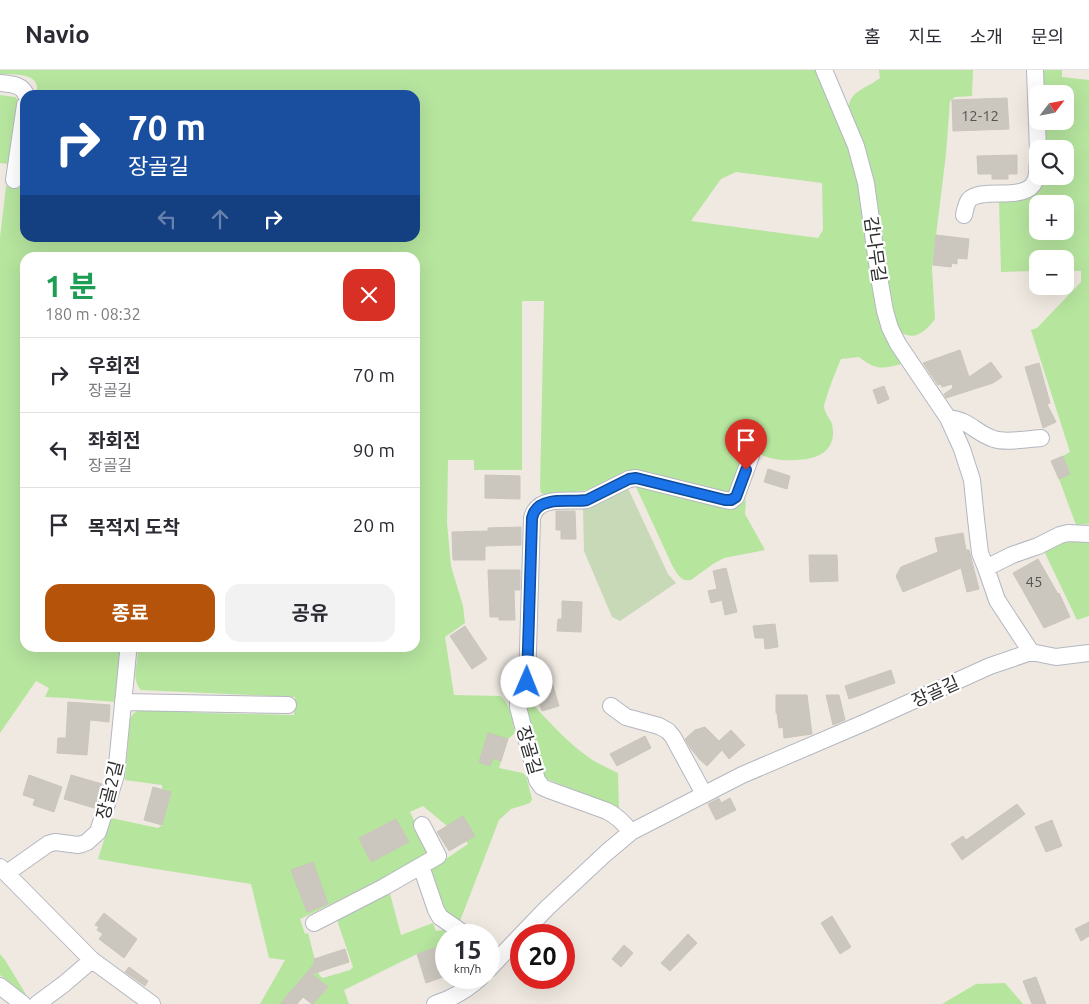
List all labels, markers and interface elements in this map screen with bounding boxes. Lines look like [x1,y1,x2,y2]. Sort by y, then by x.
text: Navio [25,21,90,48]
text: 홈 [864,26,881,46]
text: 지도 [909,26,942,46]
text: 소개 [970,26,1003,46]
text: 문의 [1031,26,1064,46]
north arrow [1029,85,1074,130]
map controls [1029,85,1074,295]
text: 70 m [128,107,206,147]
house number: 12-12 [961,107,999,124]
icon: right [45,110,110,175]
button: search [1029,140,1074,185]
text: 장골길 [128,153,189,178]
button: + [1029,195,1074,240]
icon: left [153,205,181,233]
icon: ahead [206,205,234,233]
icon: right [259,205,287,233]
street label: 감나무길 [861,215,891,283]
button: − [1029,250,1074,295]
text: 1 분 [45,269,97,303]
button: close [343,269,395,321]
text: 180 m · 08:32 [45,305,141,323]
text: 우회전 [88,354,140,376]
icon: right [45,361,73,389]
text: 70 m [353,364,395,386]
text: 장골길 [88,381,132,399]
pin [725,419,767,470]
icon: arrive [732,426,760,454]
text: 좌회전 [88,429,140,451]
icon: left [45,436,73,464]
text: 90 m [353,439,395,461]
text: 장골길 [88,456,132,474]
icon: arrive [45,511,73,539]
text: 20 m [353,514,395,536]
text: 목적지 도착 [88,516,180,538]
house number: 45 [1026,573,1042,590]
button: 종료 [45,584,215,642]
button: 공유 [225,584,395,642]
position arrow [500,655,552,707]
street label: 장골길 [908,672,962,710]
street label: 장골길 [514,723,546,777]
street label: 장골2길 [92,759,126,821]
speed limit sign: 20 [510,924,575,989]
text: 15 [453,936,482,964]
text: km/h [454,962,481,975]

